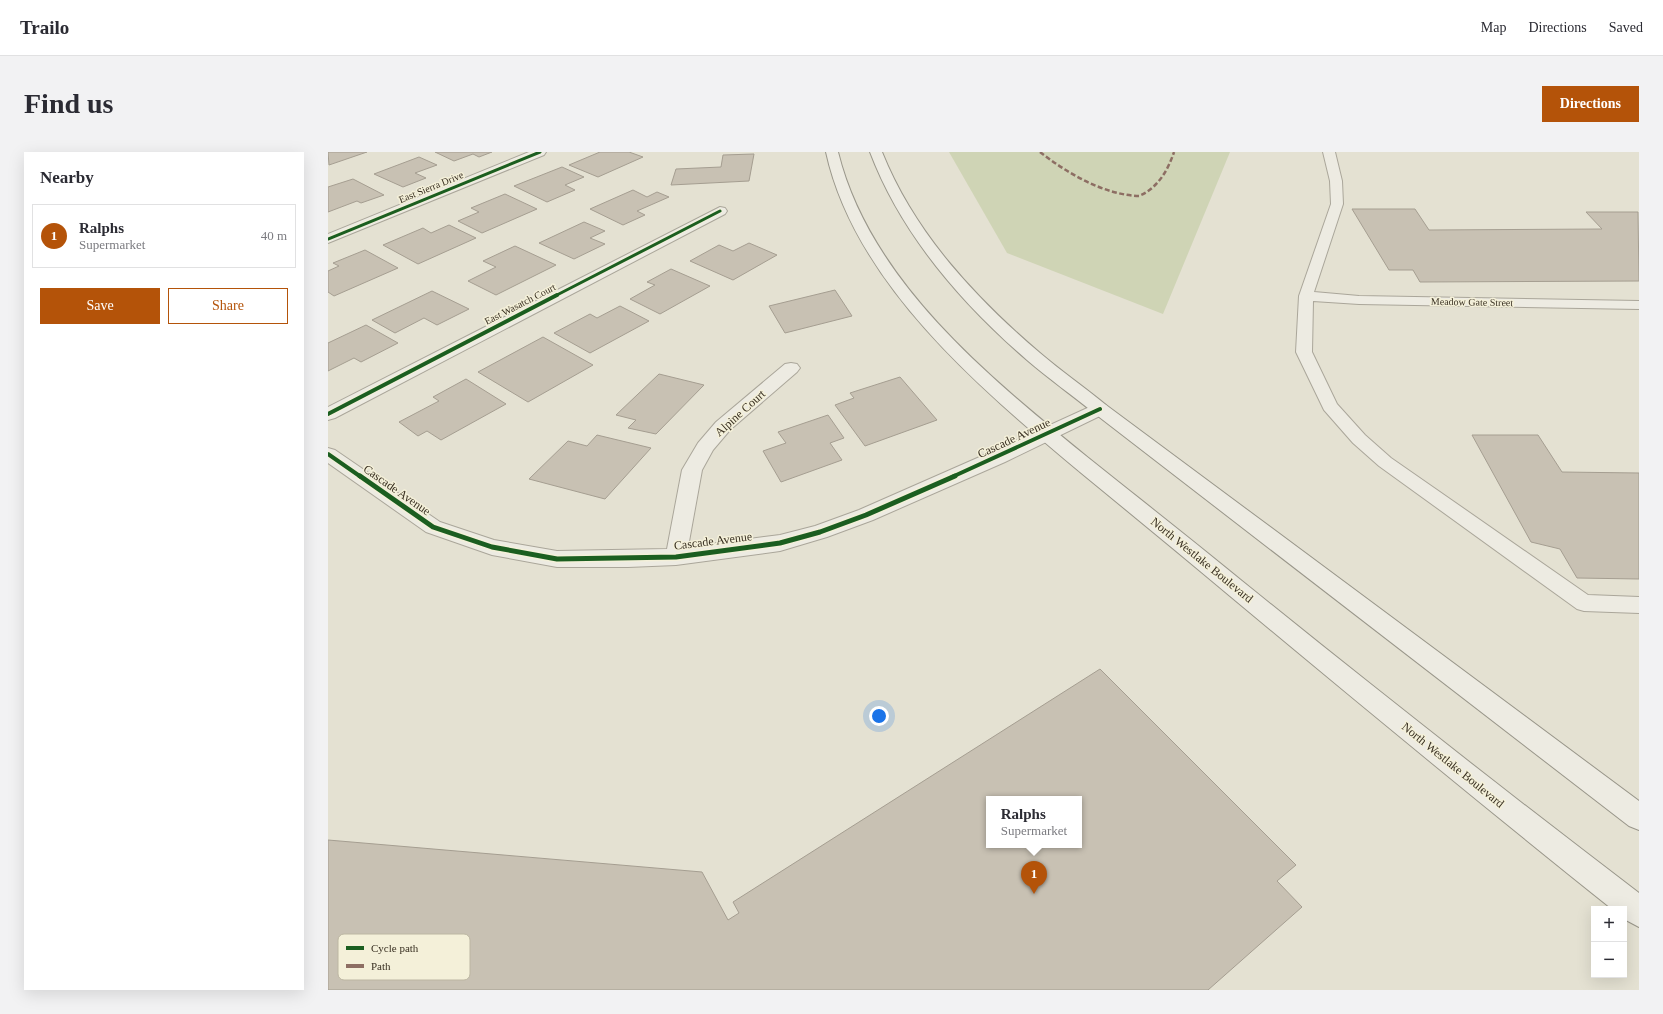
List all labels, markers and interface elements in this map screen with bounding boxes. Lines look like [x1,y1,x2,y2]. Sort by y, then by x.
text: Trailo [20,17,69,38]
text: Map [1481,20,1506,35]
text: Directions [1528,20,1587,35]
text: Saved [1609,20,1643,35]
button: Directions [1542,86,1639,122]
text: Find us [24,88,114,119]
text: Nearby [40,168,94,187]
street label: East Sierra Drive [397,169,465,205]
text: Ralphs [79,220,124,236]
text: 1 [51,228,57,243]
text: 40 m [261,228,287,243]
text: Supermarket [79,237,145,252]
street label: East Wasatch Court [483,281,558,327]
button: Save [40,288,160,324]
button: Share [168,288,288,324]
street label: Meadow Gate Street [1431,296,1513,308]
street label: Alpine Court [712,386,769,439]
street label: Cascade Avenue [975,415,1053,461]
street label: Cascade Avenue [361,462,433,518]
street label: North Westlake Boulevard [1148,514,1256,606]
street label: Cascade Avenue [673,529,753,553]
your location [869,706,889,726]
street label: North Westlake Boulevard [1399,719,1507,811]
popup [986,796,1082,848]
text: Ralphs [1001,806,1046,822]
text: Supermarket [1001,823,1067,838]
pin: 1 [1021,861,1047,894]
map controls [1591,906,1627,978]
button: + [1591,906,1627,942]
legend [338,934,470,980]
text: Cycle path [371,942,419,954]
button: − [1591,942,1627,978]
text: Path [371,960,391,972]

